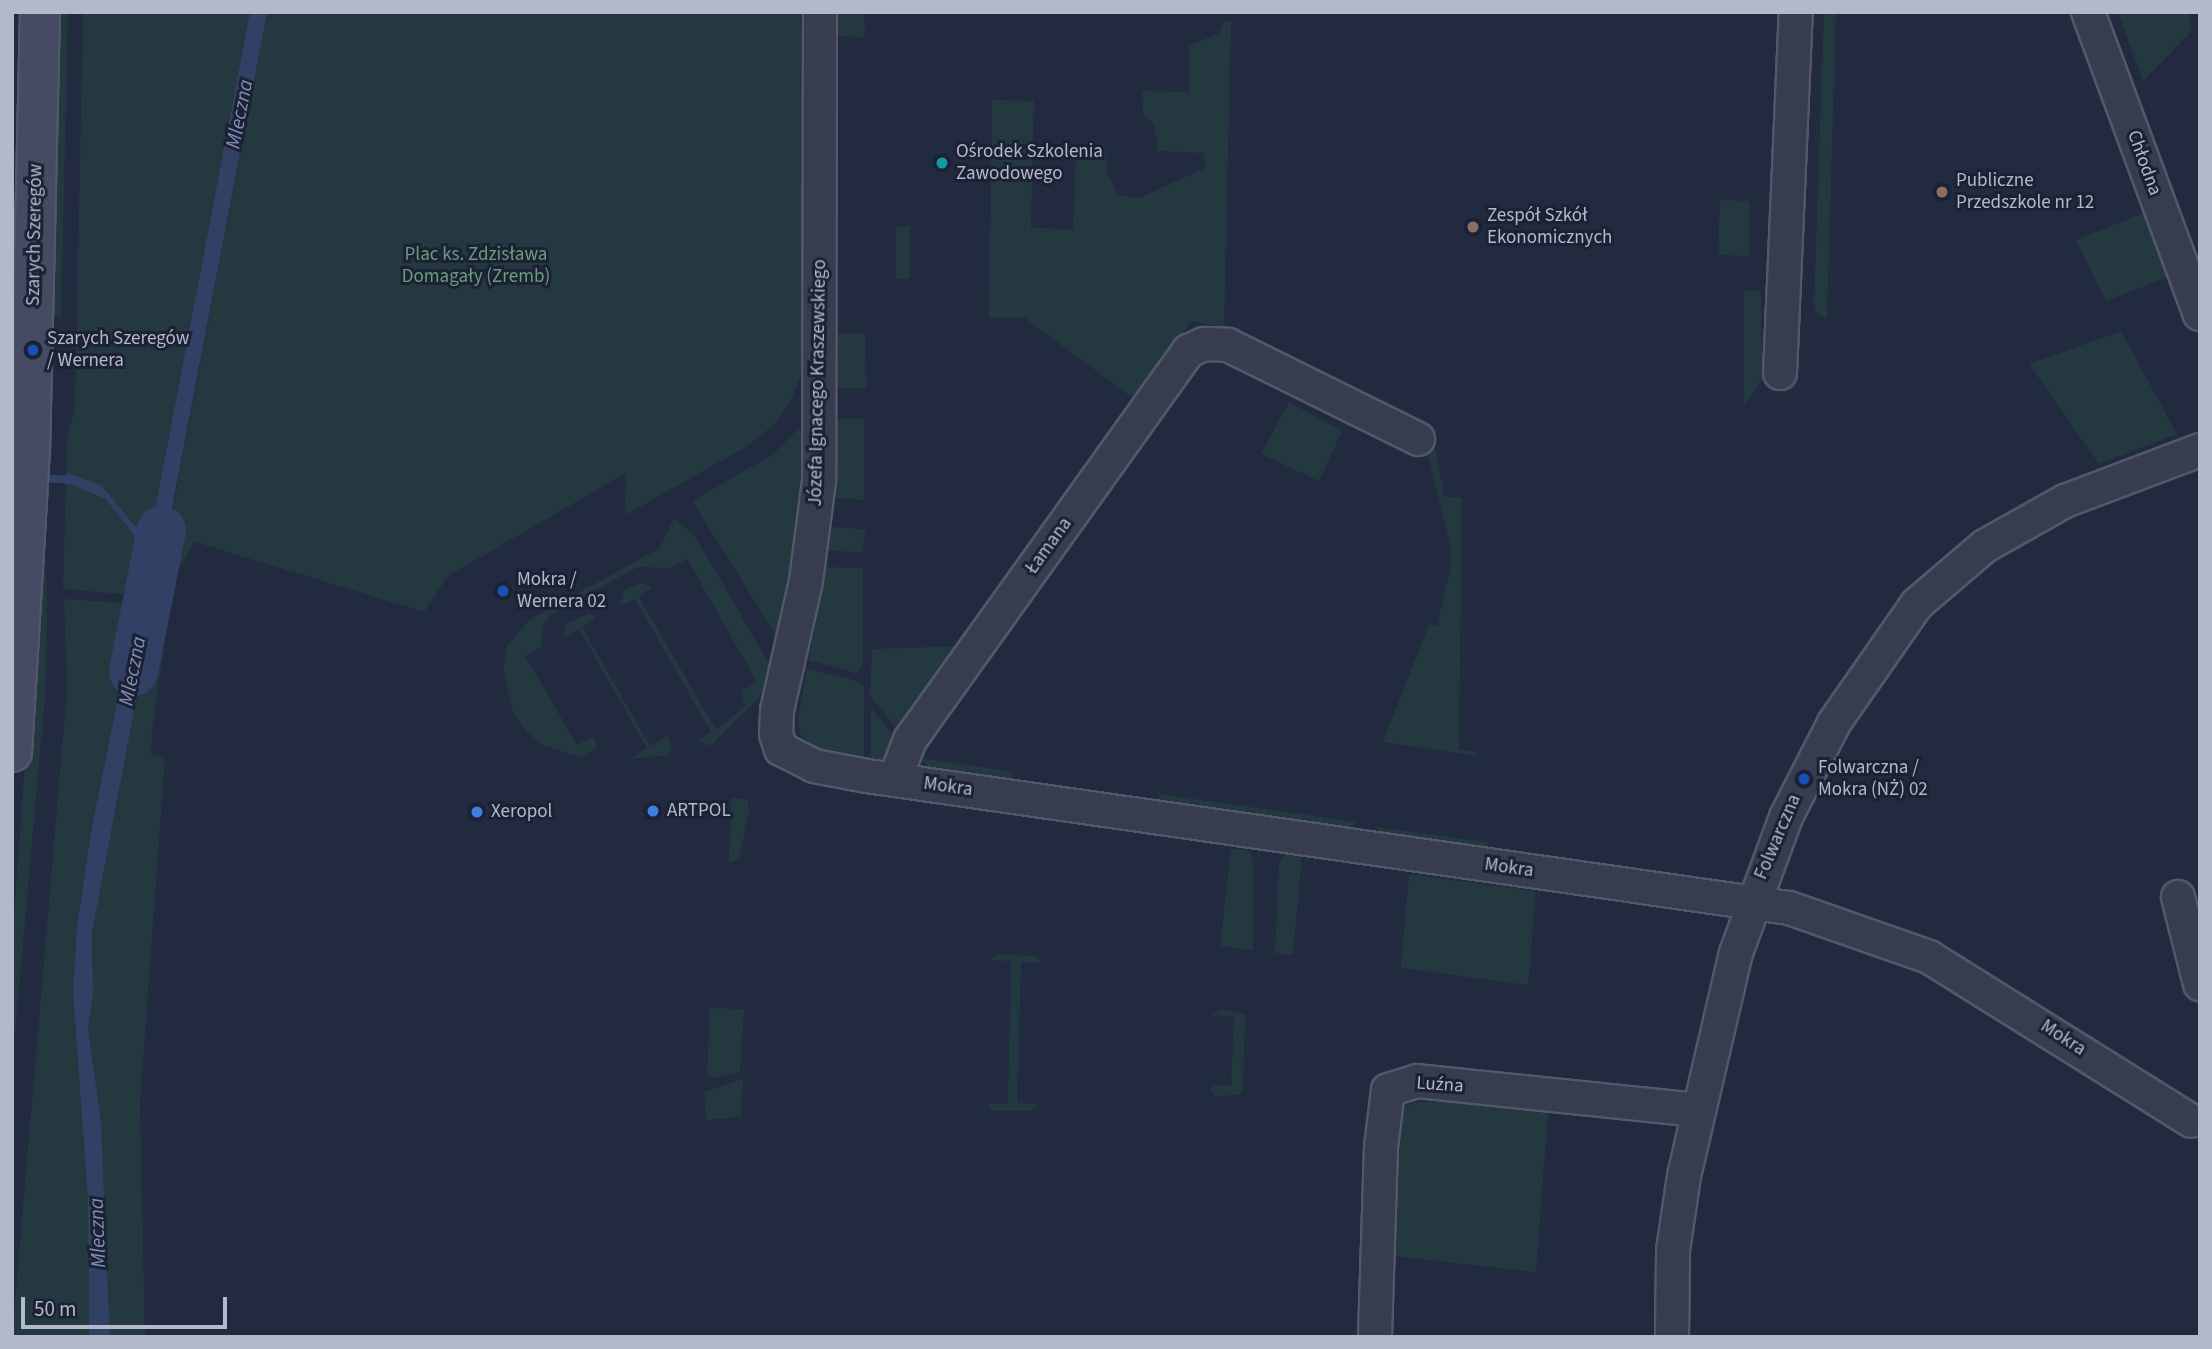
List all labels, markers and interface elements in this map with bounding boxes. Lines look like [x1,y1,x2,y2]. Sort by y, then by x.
water label: Mleczna [220,77,258,151]
street label: Chłodna [2122,127,2166,199]
place label: Ośrodek Szkolenia Zawodowego [956,141,1103,185]
marker: Ośrodek Szkolenia Zawodowego [934,155,950,171]
street label: Szarych Szeregów [22,164,48,306]
place label: Publiczne Przedszkole nr 12 [1956,170,2094,214]
marker: Publiczne Przedszkole nr 12 [1934,184,1950,200]
place label: Zespół Szkół Ekonomicznych [1487,205,1612,249]
marker: Zespół Szkół Ekonomicznych [1465,219,1481,235]
park label: Plac ks. Zdzisława Domagały (Zremb) [402,244,550,288]
street label: Józefa Ignacego Kraszewskiego [804,259,832,507]
place label: Szarych Szeregów / Wernera [47,328,189,372]
marker: Szarych Szeregów / Wernera [25,342,41,358]
street label: Łamana [1021,513,1077,579]
place label: Mokra / Wernera 02 [517,569,606,613]
marker: Mokra / Wernera 02 [495,583,511,599]
water label: Mleczna [113,634,151,708]
place label: Folwarczna / Mokra (NŻ) 02 [1818,757,1928,801]
marker: Folwarczna / Mokra (NŻ) 02 [1796,771,1812,787]
street label: Mokra [922,772,974,802]
street label: Folwarczna [1750,791,1806,883]
place label: ARTPOL [667,800,731,822]
place label: Xeropol [491,801,552,823]
marker: ARTPOL [645,803,661,819]
marker: Xeropol [469,804,485,820]
street label: Mokra [1483,853,1535,883]
street label: Mokra [2036,1015,2090,1061]
street label: Luźna [1416,1072,1464,1098]
water label: Mleczna [83,1198,111,1268]
scale bar [24,1282,231,1326]
text: 50 m [34,1294,76,1324]

